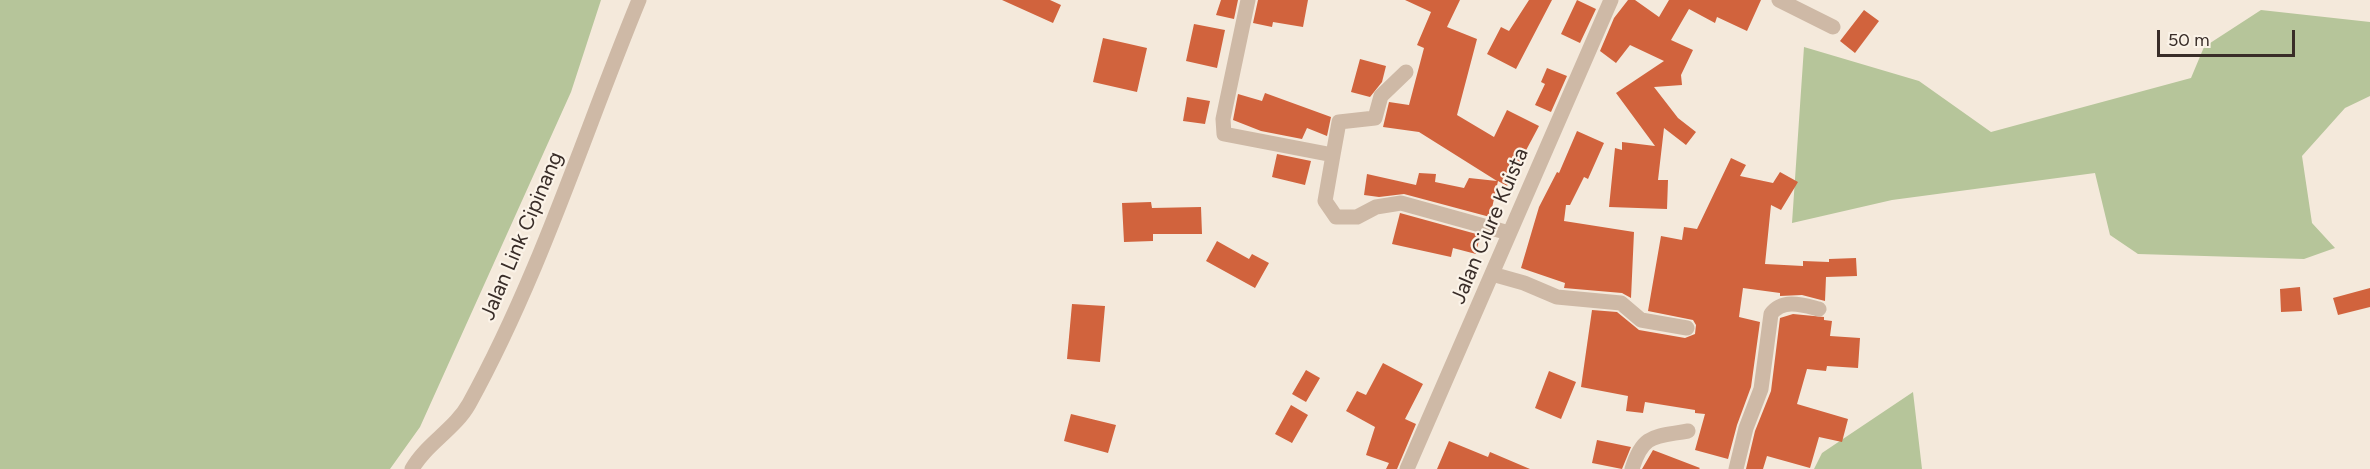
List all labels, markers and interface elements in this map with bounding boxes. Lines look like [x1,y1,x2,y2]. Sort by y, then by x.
scale bar [2160,18,2298,56]
text: 50 m [2168,29,2210,51]
street label: Jalan Ciure Kuista [1446,144,1534,308]
street label: Jalan Link Cipinang [475,148,569,324]

